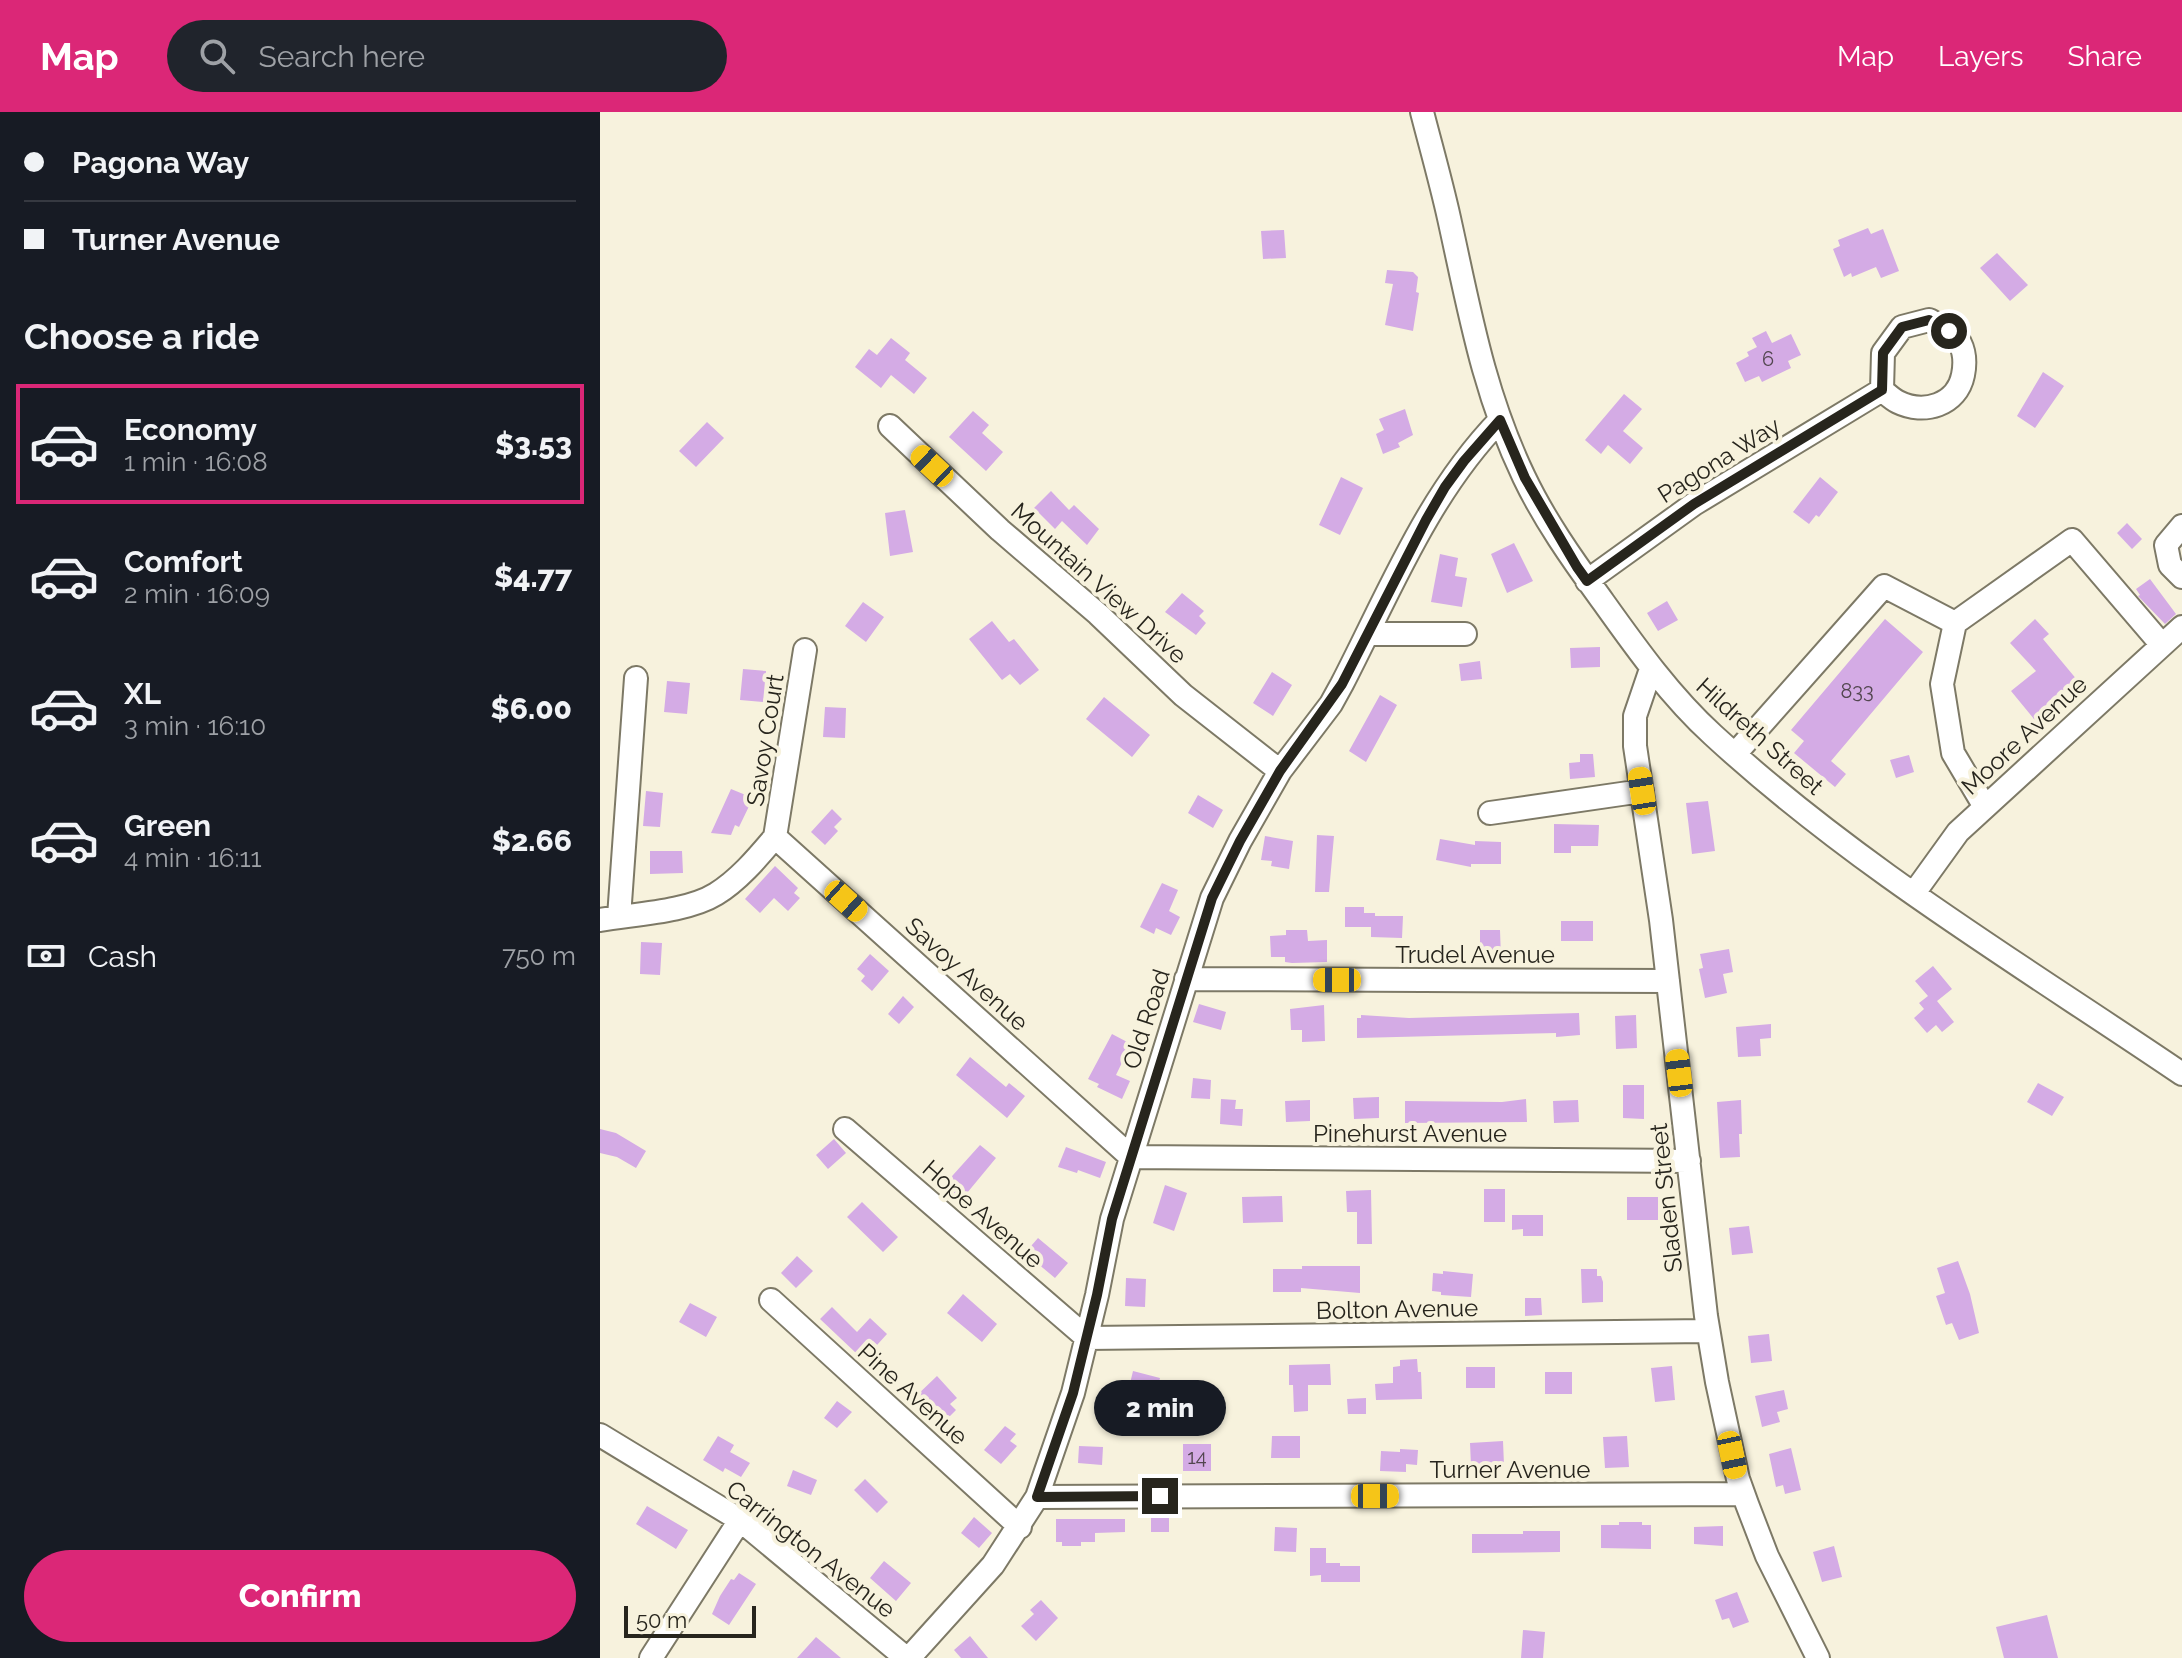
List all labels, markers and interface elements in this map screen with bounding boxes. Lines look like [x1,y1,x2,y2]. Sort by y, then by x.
search box [167,20,727,92]
text: Map [40,34,119,79]
icon: search [195,34,239,78]
text: Search here [259,39,425,74]
text: Map [1837,40,1894,73]
text: Layers [1938,40,2024,73]
text: Share [2068,40,2142,73]
text: Pagona Way [72,145,249,180]
text: Turner Avenue [72,222,280,257]
route start [1931,313,1967,349]
text: Choose a ride [24,315,259,357]
house number: 6 [1762,347,1774,371]
icon: car [28,408,100,480]
street label: Pagona Way [1652,411,1786,509]
text: Economy [124,412,257,447]
text: $3.53 [495,427,572,462]
car [906,441,958,491]
text: 1 min · 16:08 [124,447,268,477]
street label: Mountain View Drive [1005,496,1193,670]
icon: car [28,540,100,612]
text: Comfort [124,544,243,579]
text: $4.77 [494,559,572,594]
text: 2 min · 16:09 [124,579,270,609]
street label: Moore Avenue [1955,669,2093,801]
street label: Hildreth Street [1690,671,1830,801]
icon: car [28,672,100,744]
street label: Savoy Court [740,672,790,808]
text: XL [124,676,161,711]
house number: 833 [1840,679,1874,703]
text: $6.00 [491,691,572,726]
text: 3 min · 16:10 [124,711,266,741]
car [1626,765,1658,817]
icon: car [28,804,100,876]
text: Green [124,808,211,843]
text: $2.66 [492,823,572,858]
text: 4 min · 16:11 [124,843,262,873]
car [820,876,872,926]
street label: Savoy Avenue [900,911,1034,1037]
icon: cash [24,934,68,978]
text: Cash [88,939,157,974]
street label: Trudel Avenue [1395,940,1555,969]
text: 750 m [502,941,576,971]
street label: Old Road [1116,965,1176,1073]
car [1313,968,1361,992]
car [1664,1048,1694,1098]
street label: Pinehurst Avenue [1313,1119,1507,1148]
street label: Sladen Street [1644,1122,1688,1274]
street label: Hope Avenue [917,1154,1049,1274]
street label: Bolton Avenue [1316,1293,1478,1325]
street label: Pine Avenue [852,1337,974,1451]
callout: 2 min [1094,1380,1226,1436]
text: 2 min [1126,1393,1194,1423]
car [1715,1429,1749,1481]
house number: 14 [1187,1445,1207,1469]
street label: Turner Avenue [1430,1455,1590,1484]
street label: Carrington Avenue [721,1474,901,1624]
route end [1142,1478,1178,1514]
car [1351,1484,1399,1508]
button: Confirm [24,1550,576,1642]
scale bar [624,1602,756,1638]
text: 50 m [636,1607,687,1633]

